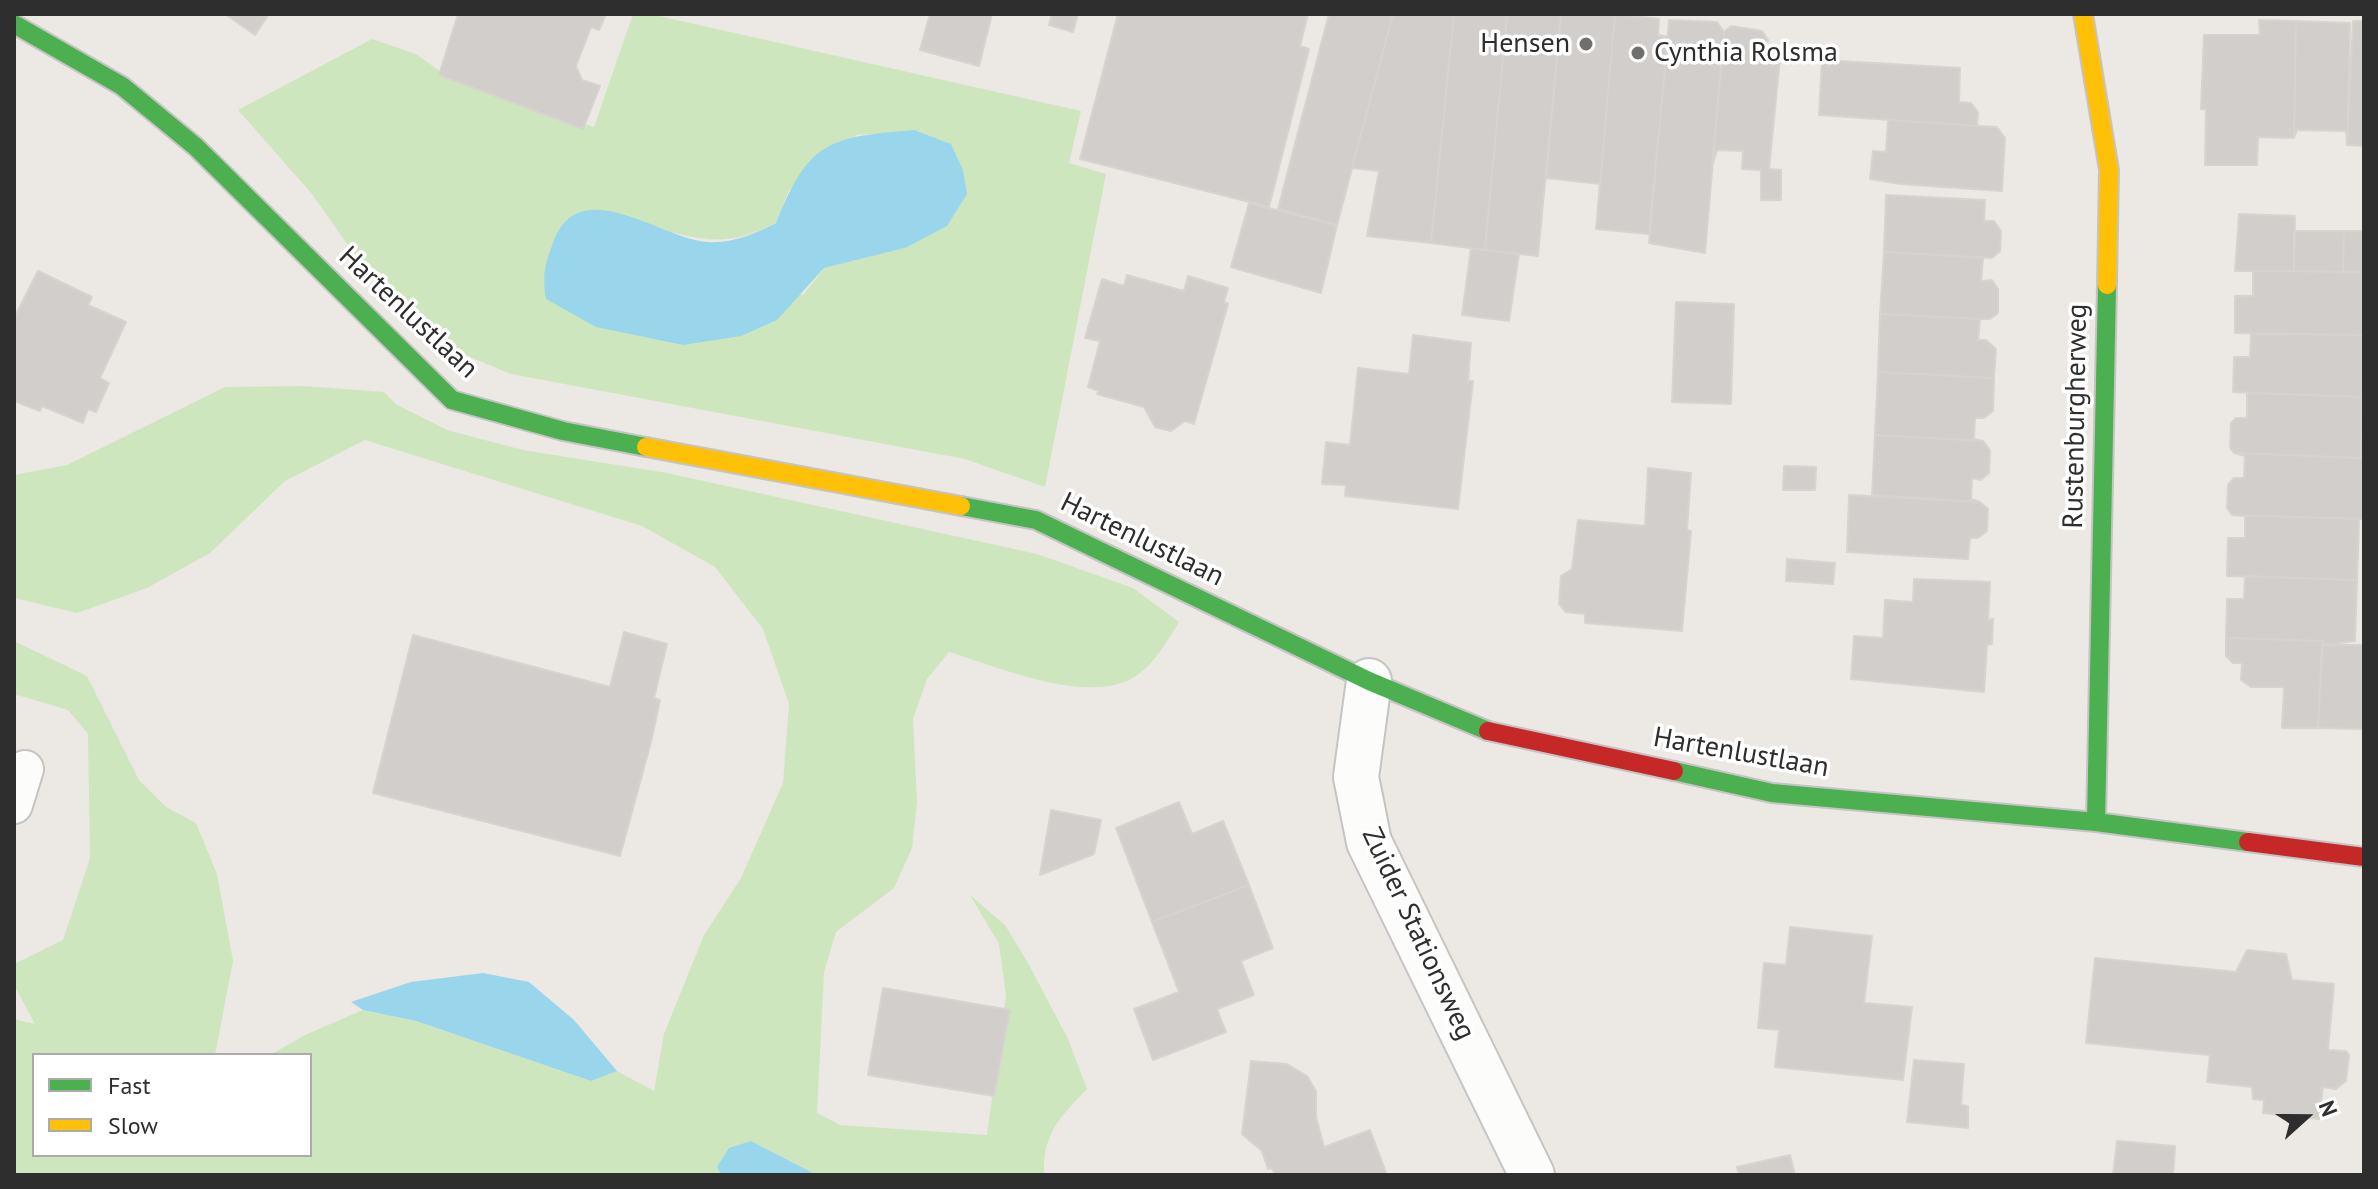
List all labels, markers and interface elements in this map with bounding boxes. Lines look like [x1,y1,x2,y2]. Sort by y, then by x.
place label: Hensen [1480,27,1570,61]
marker: Hensen [1577,35,1595,53]
place label: Cynthia Rolsma [1654,36,1838,70]
marker: Cynthia Rolsma [1629,44,1647,62]
street label: Hartenlustlaan [332,240,484,386]
street label: Rustenburgherweg [2057,303,2095,529]
street label: Hartenlustlaan [1055,486,1229,594]
street label: Hartenlustlaan [1651,721,1831,785]
street label: Zuider Stationsweg [1354,823,1482,1045]
legend [32,1053,312,1157]
text: Fast [108,1070,151,1101]
north arrow [2266,1077,2346,1157]
text: N [2313,1097,2344,1120]
text: Slow [108,1110,158,1141]

